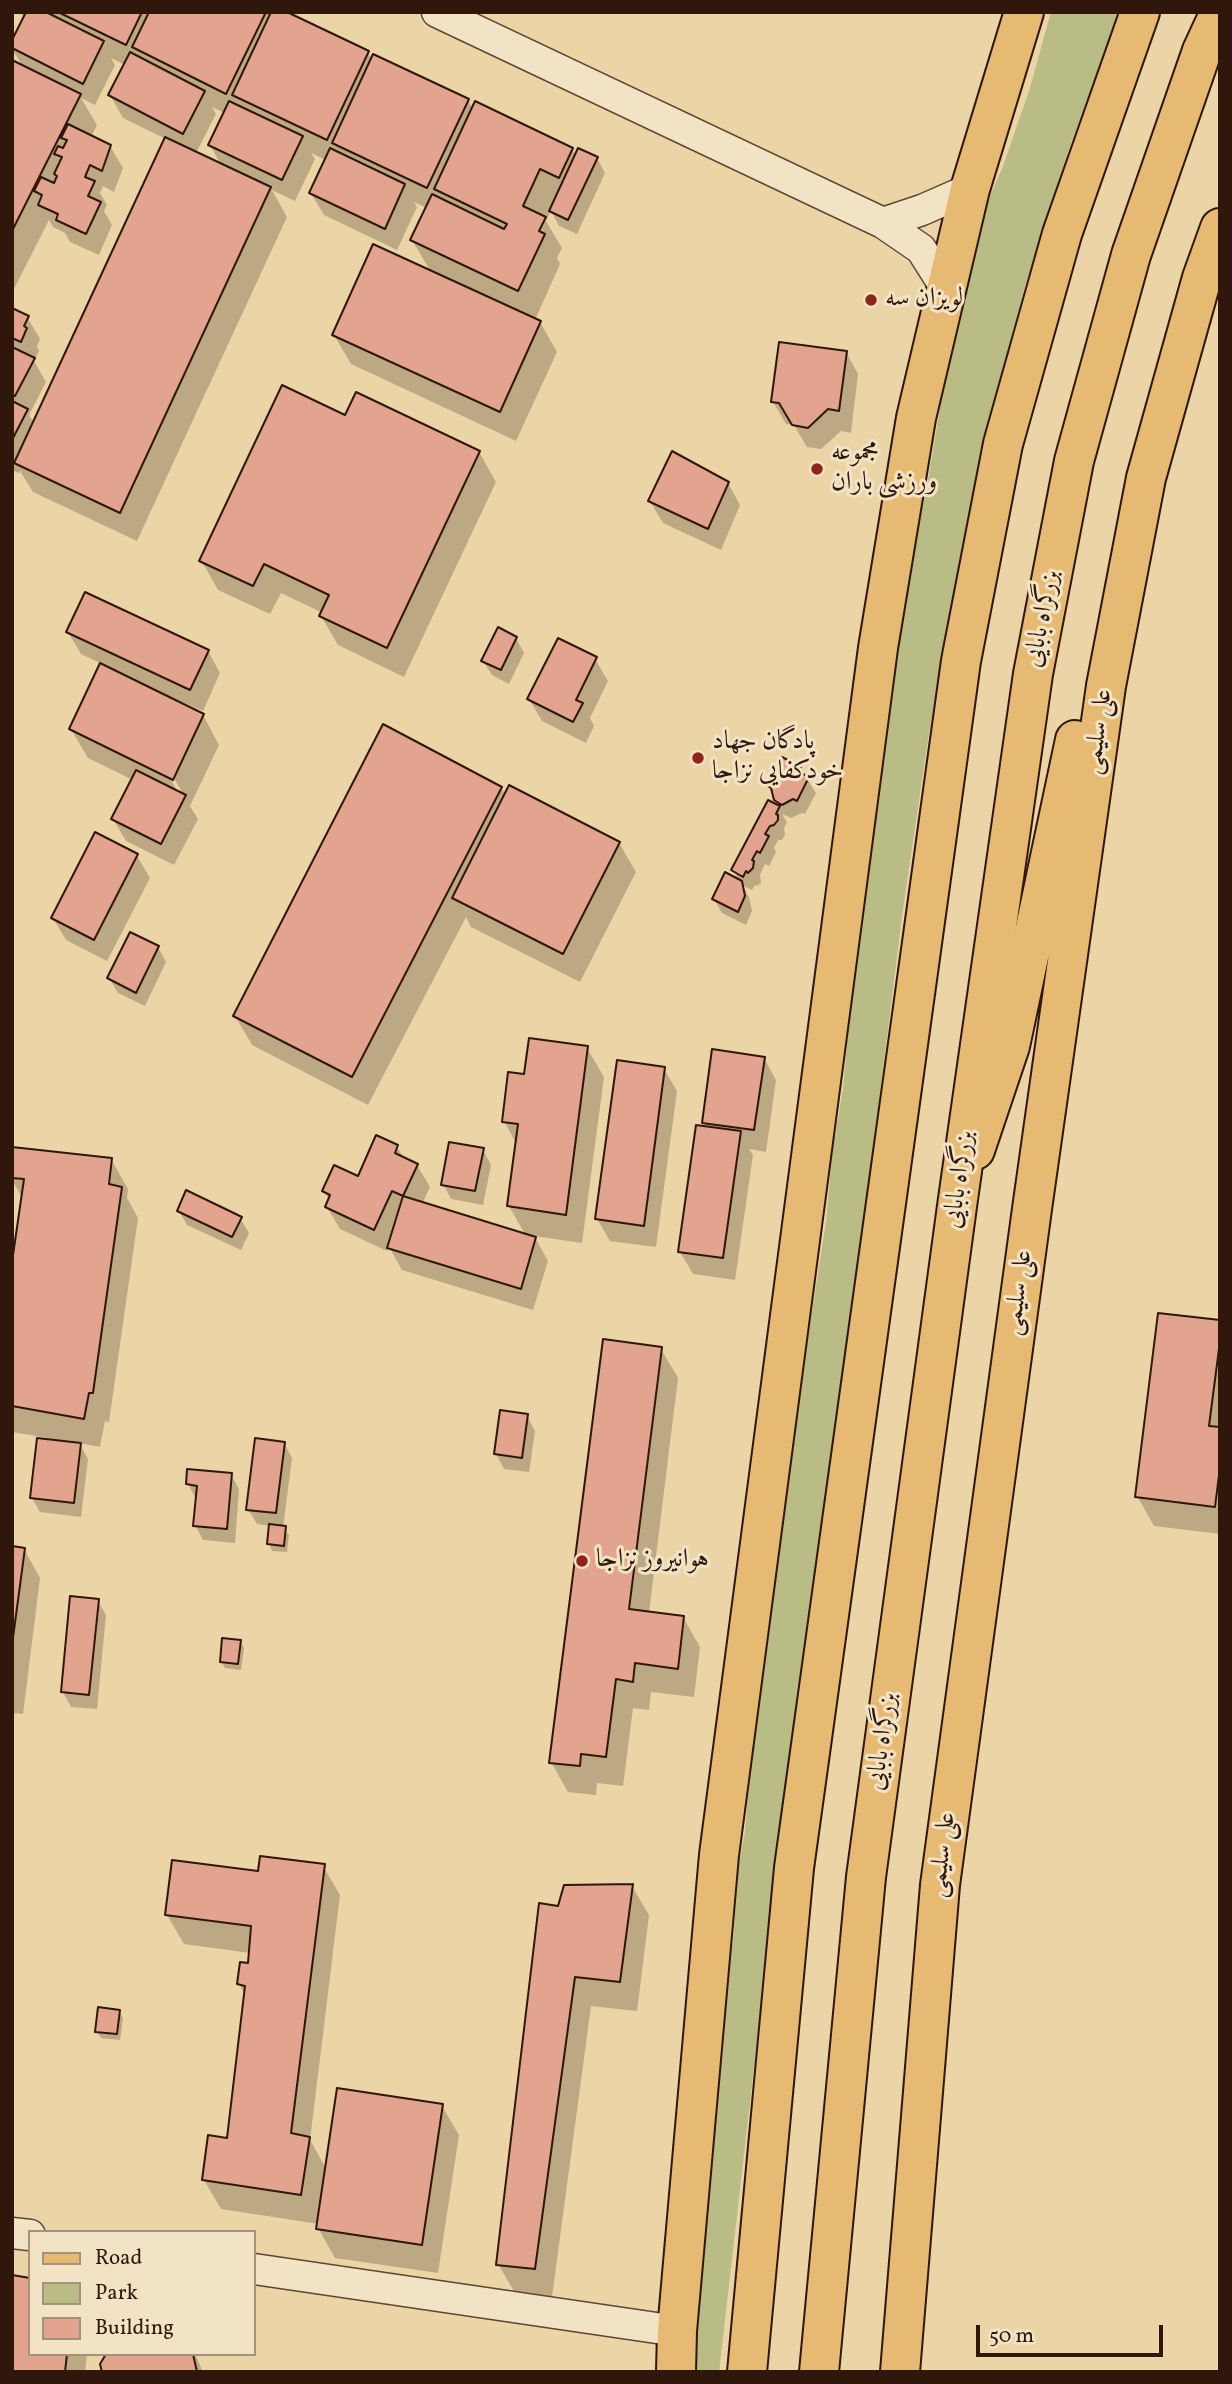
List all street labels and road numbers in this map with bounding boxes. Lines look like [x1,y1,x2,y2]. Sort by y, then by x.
street label: بزرگراه بابایی [1019,568,1069,670]
street label: علی سلیمی [1079,687,1121,777]
street label: بزرگراه بابایی [939,1129,983,1231]
street label: علی سلیمی [999,1248,1041,1338]
street label: بزرگراه بابایی [862,1691,906,1793]
street label: علی سلیمی [923,1810,965,1900]

